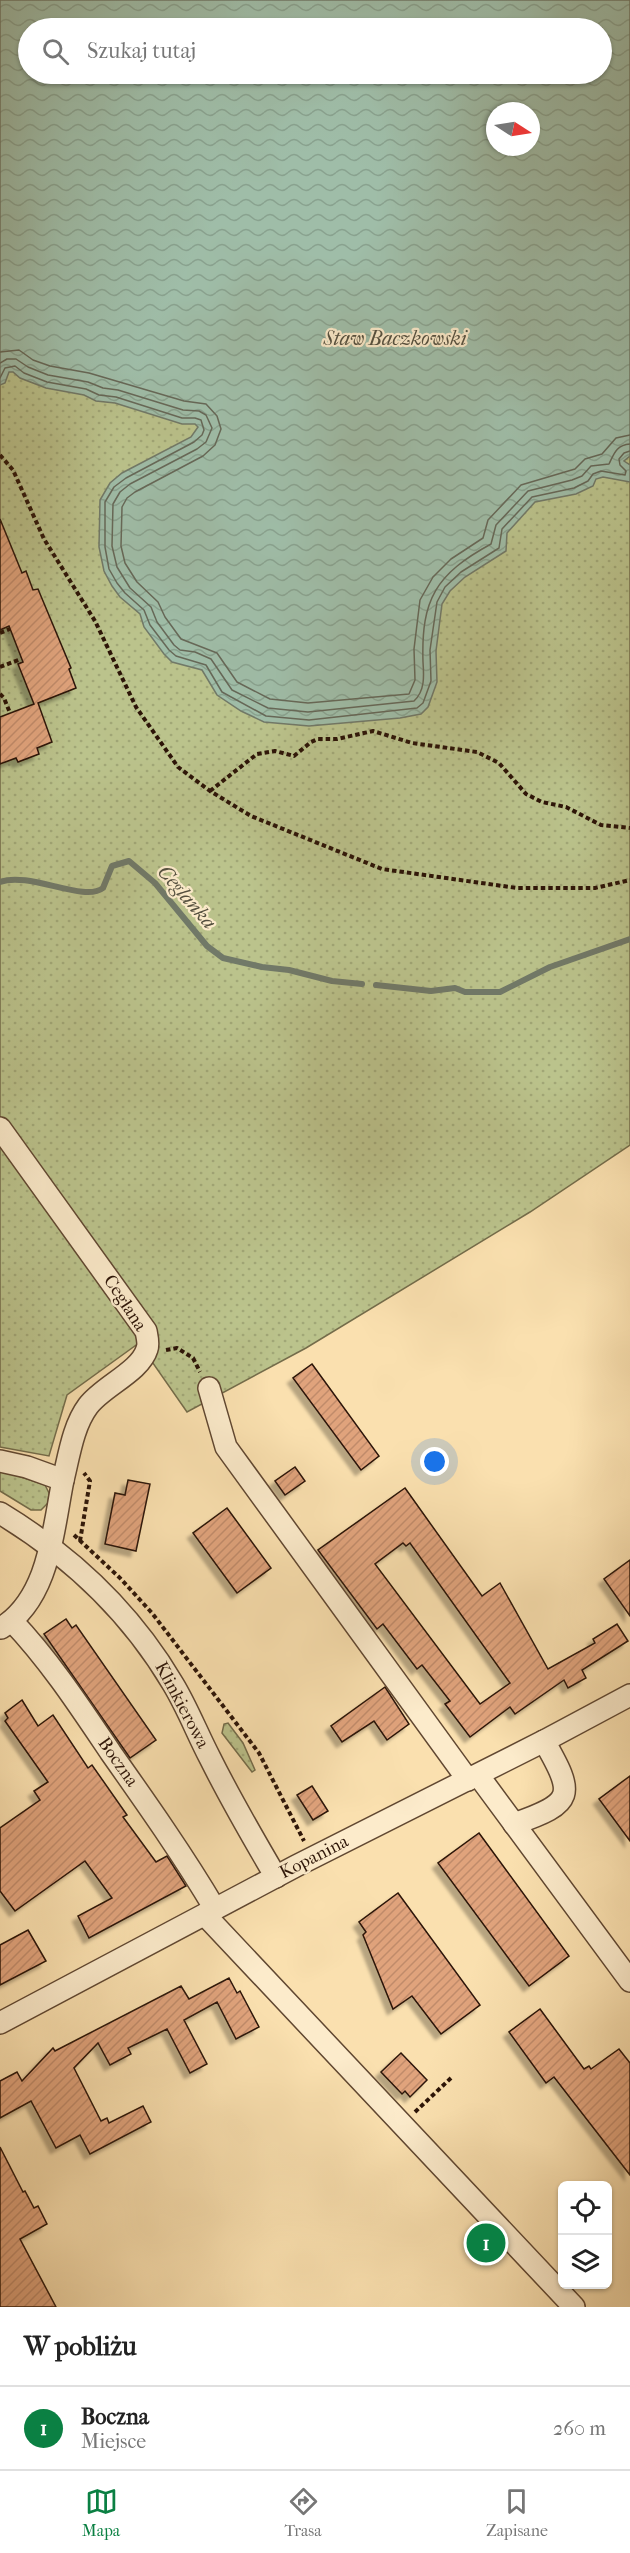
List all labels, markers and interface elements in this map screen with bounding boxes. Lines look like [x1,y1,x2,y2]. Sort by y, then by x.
search box [18,18,612,84]
icon: search [39,35,72,68]
text: Szukaj tutaj [87,38,196,64]
north arrow [486,102,540,156]
water label: Staw Baczkowski [323,327,468,350]
water label: Ceglanka [153,860,221,934]
street label: Ceglana [99,1271,151,1336]
your location [420,1447,449,1476]
street label: Klinkierowa [150,1658,214,1752]
street label: Boczna [93,1733,143,1791]
street label: Kopanina [276,1830,353,1883]
map controls [558,2181,612,2289]
button: locate [558,2181,612,2235]
pin: 1 [466,2220,506,2266]
button: layers [558,2235,612,2289]
text: W pobliżu [24,2331,137,2362]
text: Boczna [81,2404,149,2430]
text: 1 [40,2417,47,2440]
text: 260 m [553,2417,606,2440]
text: Miejsce [81,2430,146,2453]
tab: Mapa [82,2485,120,2540]
tab: Trasa [284,2485,322,2540]
tab: Zapisane [486,2485,548,2540]

